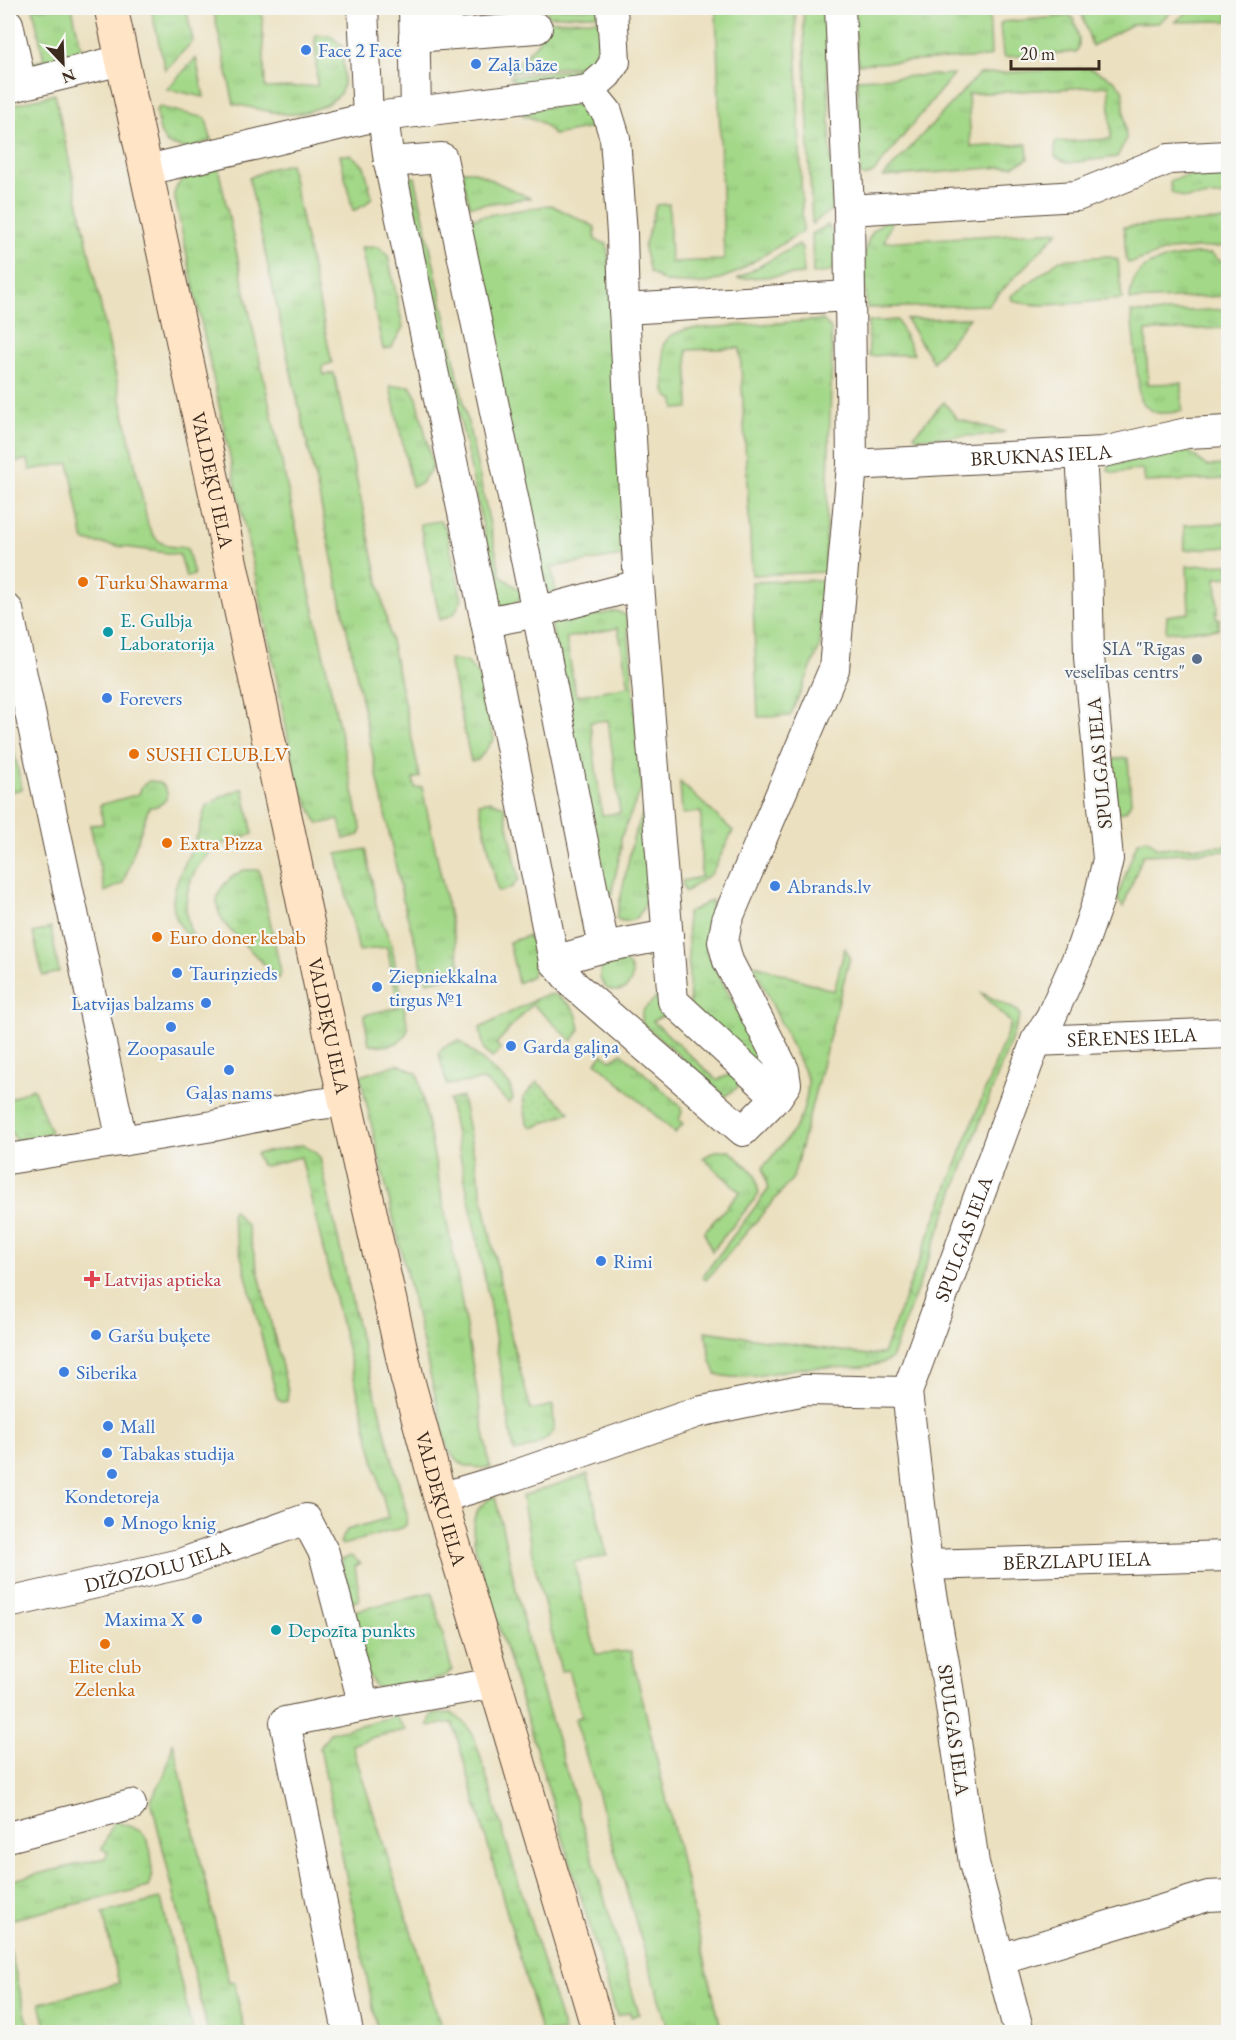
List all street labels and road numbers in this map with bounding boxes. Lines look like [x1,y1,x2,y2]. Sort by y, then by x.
street label: VALDEĶU IELA [185,410,240,551]
street label: BRUKNAS IELA [970,437,1114,472]
street label: SPULGAS IELA [1080,696,1118,830]
street label: VALDEĶU IELA [302,955,356,1097]
street label: SĒRENES IELA [1066,1021,1198,1053]
street label: SPULGAS IELA [928,1172,998,1305]
street label: VALDEĶU IELA [409,1429,473,1569]
street label: DIŽOZOLU IELA [82,1534,234,1598]
street label: BĒRZLAPU IELA [1002,1545,1152,1576]
street label: SPULGAS IELA [932,1663,976,1797]

